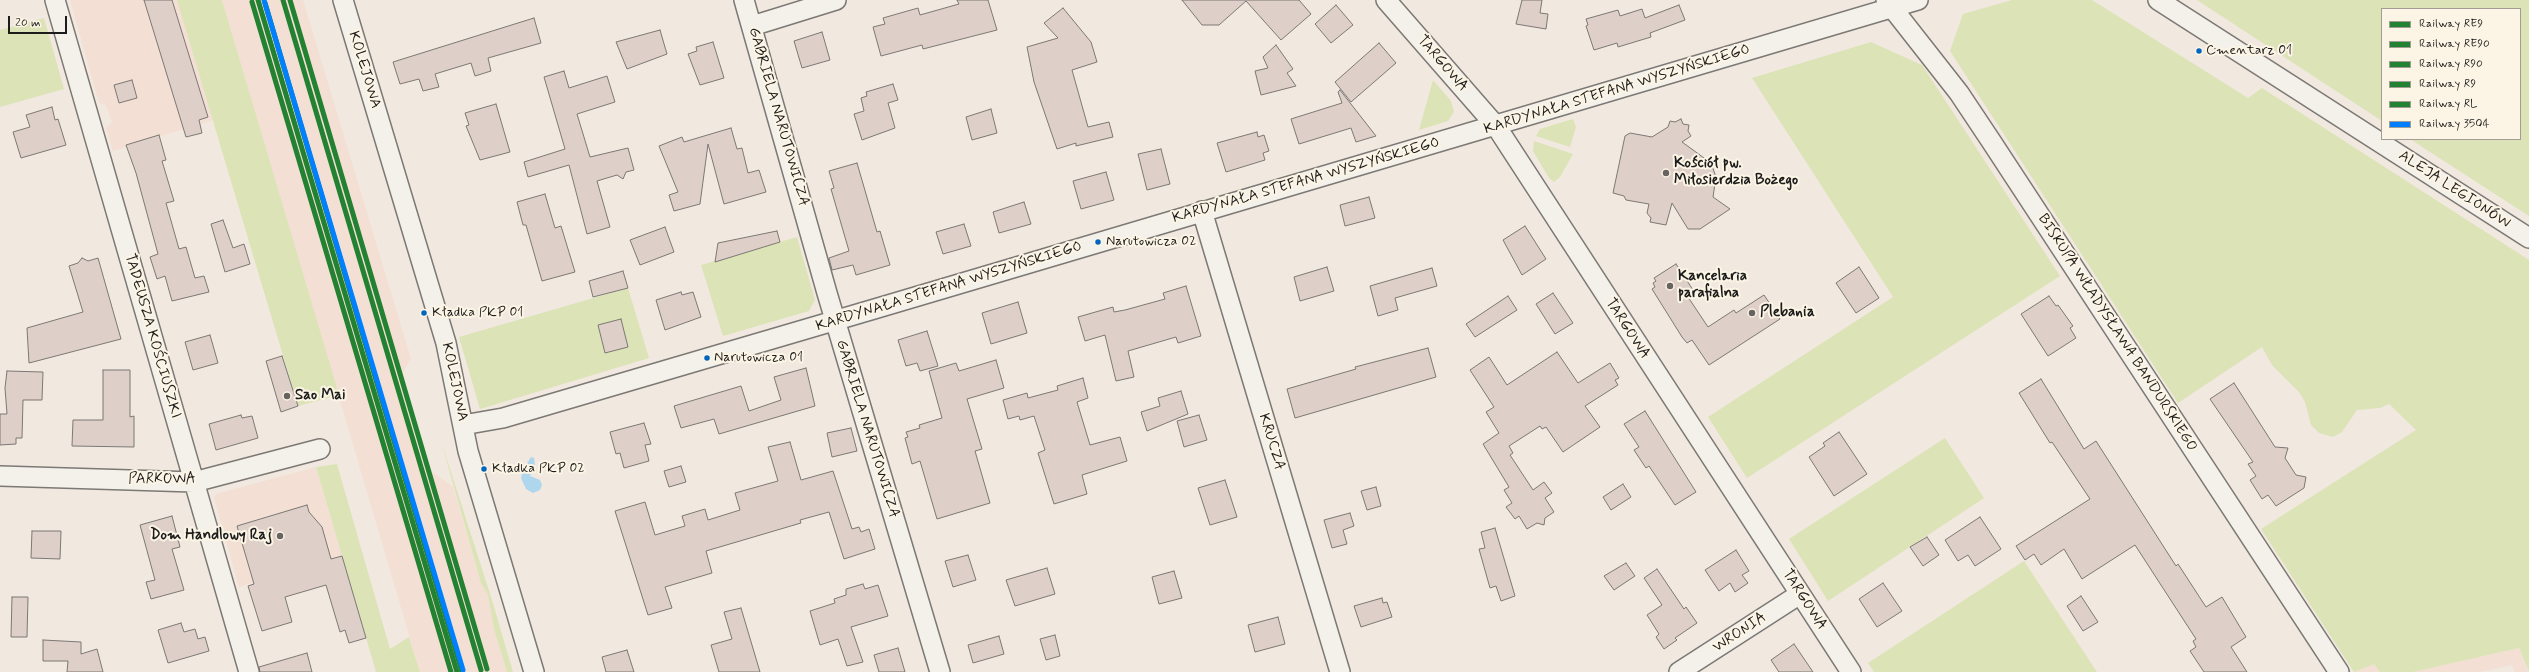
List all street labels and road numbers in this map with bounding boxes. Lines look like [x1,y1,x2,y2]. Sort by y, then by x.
street label: GABRIELA NARUTOWICZA [744,25,812,209]
street label: KOLEJOWA [344,29,384,111]
street label: TARGOWA [1413,32,1471,96]
street label: KARDYNAŁA STEFANA WYSZYŃSKIEGO [1482,41,1752,139]
street label: KARDYNAŁA STEFANA WYSZYŃSKIEGO [1170,134,1442,228]
street label: ALEJA LEGIONÓW [2395,147,2513,233]
street label: BISKUPA WŁADYSŁAWA BANDURSKIEGO [2033,211,2201,455]
street label: KARDYNAŁA STEFANA WYSZYŃSKIEGO [814,238,1084,336]
street label: TADEUSZA KOŚCIUSZKI [120,252,184,420]
street label: TARGOWA [1601,295,1653,363]
street label: GABRIELA NARUTOWICZA [831,338,903,520]
street label: KOLEJOWA [437,341,471,423]
street label: KRUCZA [1254,411,1288,473]
street label: PARKOWA [128,471,196,489]
street label: TARGOWA [1778,566,1830,634]
street label: WRONIA [1710,609,1770,657]

